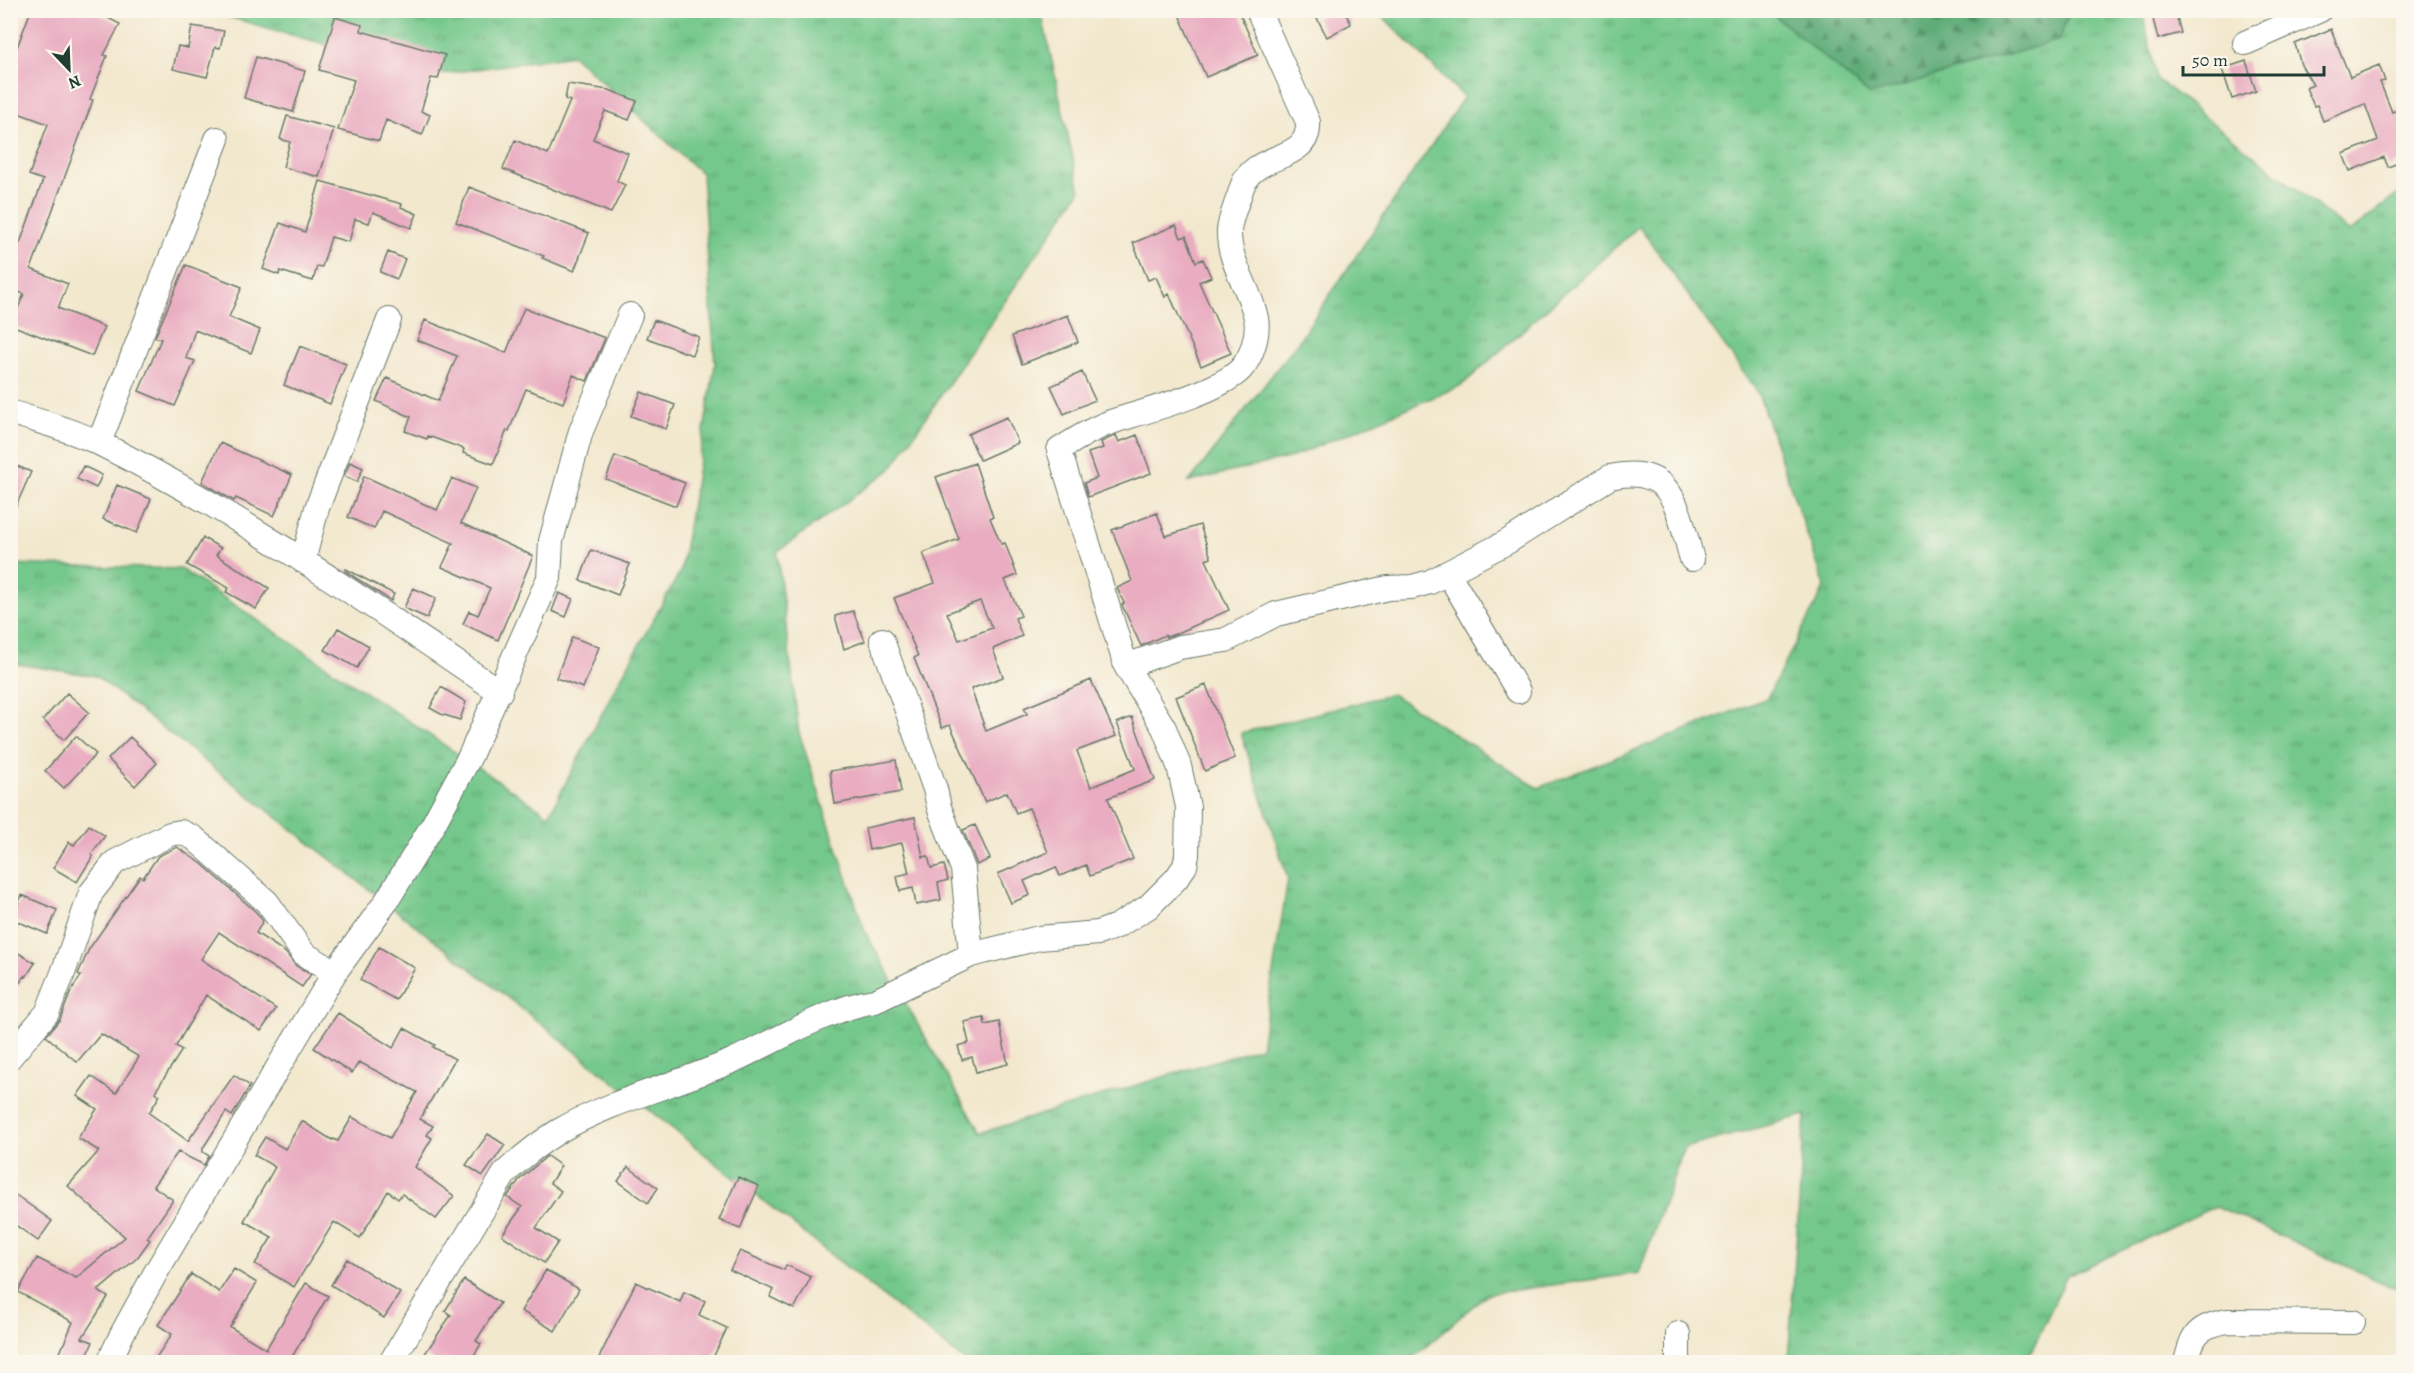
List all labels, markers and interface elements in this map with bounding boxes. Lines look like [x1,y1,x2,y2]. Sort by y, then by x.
north arrow [39,39,99,99]
scale bar [2183,39,2324,77]
text: 50 m [2192,48,2228,72]
text: N [64,69,84,94]

